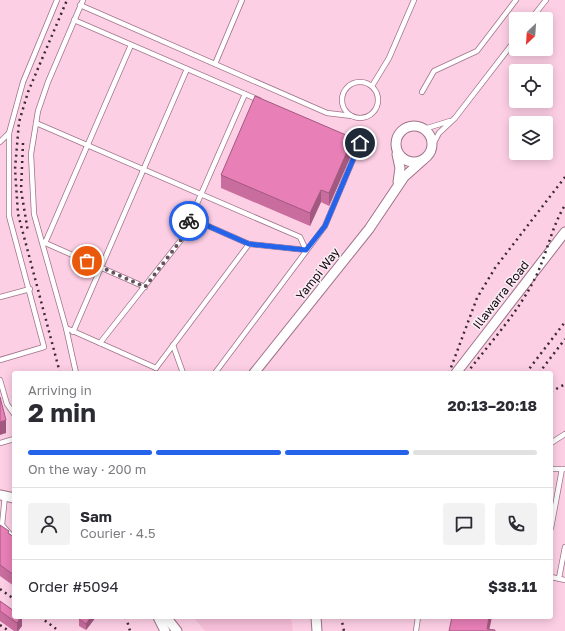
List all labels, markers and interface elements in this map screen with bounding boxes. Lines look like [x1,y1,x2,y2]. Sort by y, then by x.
north arrow [509,12,553,56]
map controls [509,12,553,160]
button: locate [509,64,553,108]
button: layers [509,116,553,160]
pin [343,126,377,160]
icon: home [349,132,371,154]
courier [169,201,209,241]
icon: bike [178,210,200,232]
pin [70,244,104,278]
street label: Yampi Way [293,244,343,303]
icon: bag [76,250,98,272]
street label: Illawarra Road [469,257,532,332]
text: Arriving in [28,382,92,398]
text: 20:13–20:18 [447,396,537,414]
text: 2 min [28,397,96,428]
text: On the way · 200 m [28,461,146,477]
button: person [28,503,70,545]
button: chat [443,503,485,545]
button: phone [495,503,537,545]
text: Sam [80,507,112,525]
text: Courier · 4.5 [80,525,155,541]
text: Order #5094 [28,577,119,595]
text: $38.11 [488,577,537,595]

